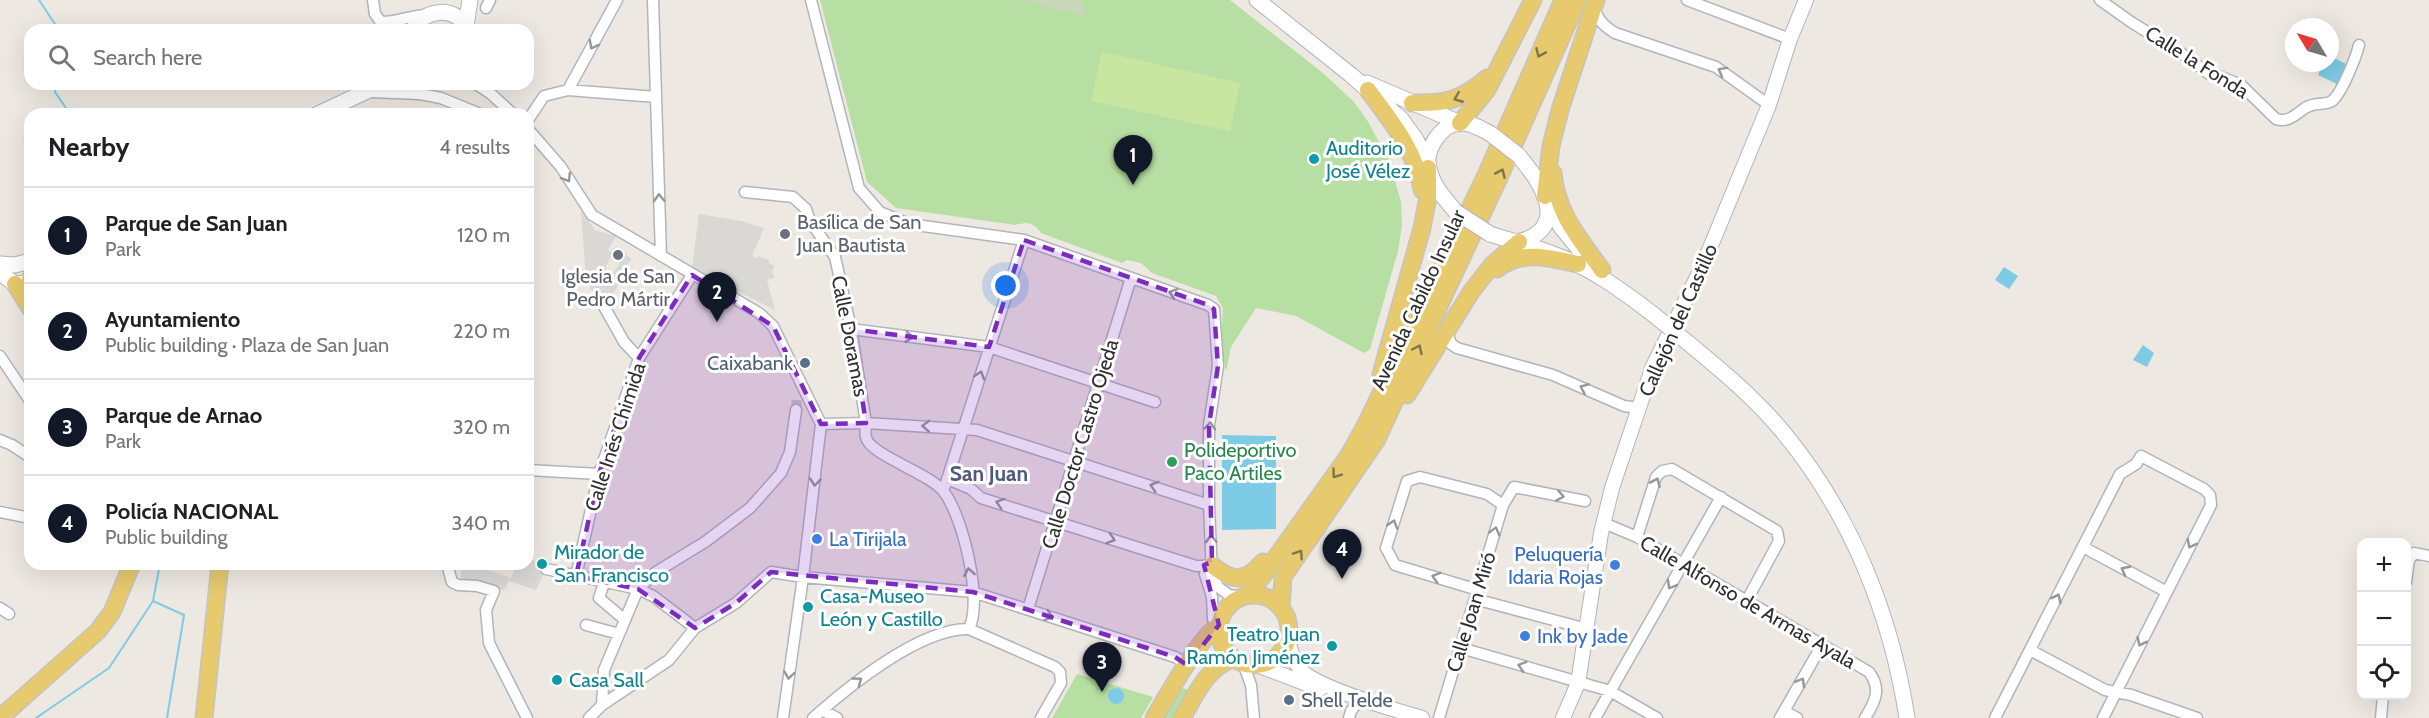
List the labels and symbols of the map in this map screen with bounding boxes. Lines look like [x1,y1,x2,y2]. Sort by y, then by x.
north arrow [2285,18,2339,72]
street label: Calle la Fonda [2141,21,2253,103]
one-way arrow [589,39,600,49]
one-way arrow [1535,47,1547,58]
one-way arrow [1718,67,1728,78]
one-way arrow [1453,91,1464,103]
pin: 1 [1114,136,1152,185]
place label: Auditorio José Vélez [1325,136,1410,183]
marker: Auditorio José Vélez [1307,152,1321,166]
one-way arrow [1494,168,1506,179]
one-way arrow [560,172,572,182]
one-way arrow [653,193,666,202]
street label: Avenida Cabildo Insular [1366,205,1471,394]
place label: Basílica de San Juan Bautista [796,210,922,257]
marker: Basílica de San Juan Bautista [778,227,792,241]
street label: Callejón del Castillo [1634,240,1722,400]
marker: Iglesia de San Pedro Mártir [611,248,625,262]
place label: Iglesia de San Pedro Mártir [561,264,675,311]
your location [991,271,1020,300]
pin: 2 [698,272,736,322]
street label: Calle Doramas [827,274,873,398]
one-way arrow [1168,287,1179,300]
one-way arrow [904,330,913,342]
street label: Calle Doctor Castro Ojeda [1037,336,1123,552]
one-way arrow [1411,345,1423,356]
place label: Caixabank [707,351,793,375]
marker: Caixabank [798,356,812,370]
street label: Calle Inés Chimida [580,359,650,514]
one-way arrow [973,370,986,381]
one-way arrow [1580,384,1591,396]
one-way arrow [921,420,930,433]
one-way arrow [1203,421,1216,430]
place label: Polideportivo Paco Artiles [1184,438,1297,485]
marker: Polideportivo Paco Artiles [1165,455,1179,469]
district label: San Juan [950,461,1028,486]
one-way arrow [1332,467,1343,478]
one-way arrow [809,478,822,487]
one-way arrow [1649,478,1661,489]
one-way arrow [1149,481,1160,493]
one-way arrow [1554,489,1564,502]
one-way arrow [995,498,1006,511]
one-way arrow [1386,519,1399,530]
one-way arrow [1488,526,1500,537]
place label: La Tirijala [829,527,907,551]
pin: 4 [1322,530,1362,579]
street label: Calle Alfonso de Armas Ayala [1636,530,1860,674]
marker: La Tirijala [810,532,824,546]
one-way arrow [1105,532,1116,544]
one-way arrow [1204,535,1217,544]
one-way arrow [2187,537,2199,548]
place label: Mirador de San Francisco [554,540,669,587]
place label: Peluquería Idaria Rojas [1508,542,1603,589]
one-way arrow [1292,549,1303,560]
street label: Calle Joan Miró [1441,549,1501,675]
marker: Mirador de San Francisco [535,557,549,571]
marker: Peluquería Idaria Rojas [1608,558,1622,572]
one-way arrow [2121,566,2131,577]
one-way arrow [964,567,976,576]
one-way arrow [1432,572,1442,584]
one-way arrow [1666,578,1678,589]
place label: Casa-Museo León y Castillo [820,584,943,631]
one-way arrow [2050,593,2061,604]
marker: Casa-Museo León y Castillo [801,600,815,614]
one-way arrow [1043,609,1054,621]
place label: Teatro Juan Ramón Jiménez [1186,622,1320,669]
place label: Ink by Jade [1537,624,1628,648]
marker: Ink by Jade [1518,629,1532,643]
one-way arrow [2137,636,2148,647]
marker: Teatro Juan Ramón Jiménez [1325,639,1339,653]
pin: 3 [1082,642,1122,692]
one-way arrow [1517,661,1528,673]
place label: Casa Sall [569,668,644,692]
one-way arrow [783,671,795,680]
marker: Casa Sall [550,673,564,687]
one-way arrow [851,677,862,688]
one-way arrow [1793,678,1805,688]
place label: Shell Telde [1301,688,1393,712]
marker: Shell Telde [1282,693,1296,707]

